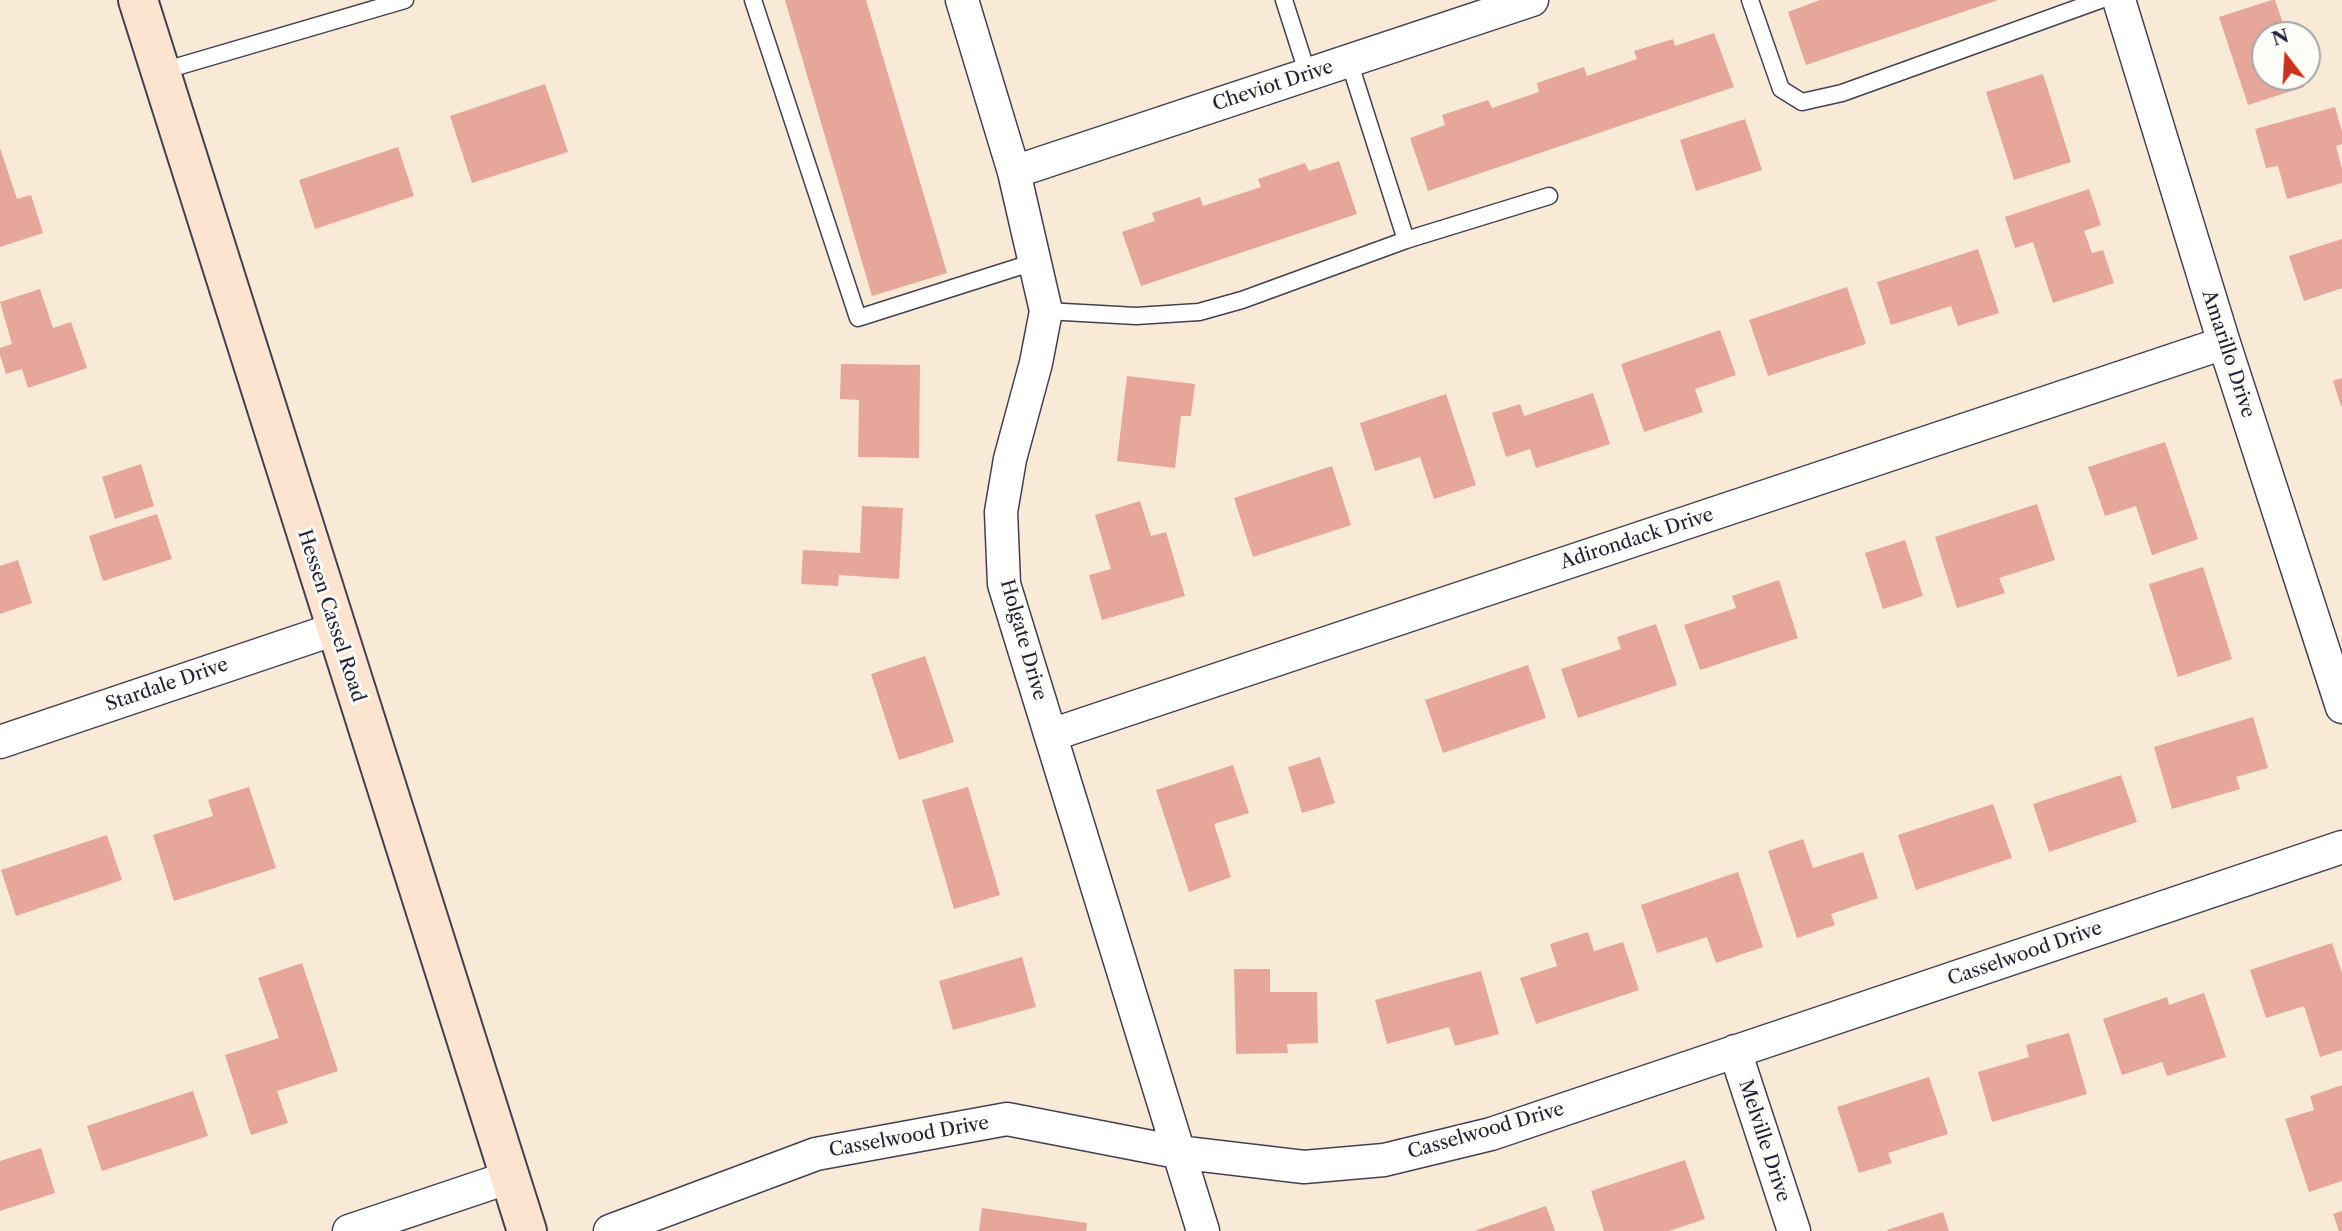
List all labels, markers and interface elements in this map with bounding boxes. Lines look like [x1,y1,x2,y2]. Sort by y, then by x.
north arrow [2251,21,2321,91]
text: N [2269,24,2292,51]
street label: Cheviot Drive [1210,56,1336,116]
street label: Amarillo Drive [2197,287,2259,421]
street label: Adirondack Drive [1558,504,1716,574]
street label: Hessen Cassel Road [292,527,370,705]
street label: Holgate Drive [995,577,1051,703]
street label: Stardale Drive [103,653,231,717]
street label: Casselwood Drive [1945,917,2105,991]
street label: Melville Drive [1733,1077,1795,1205]
street label: Casselwood Drive [1405,1098,1567,1164]
street label: Casselwood Drive [827,1112,991,1162]

